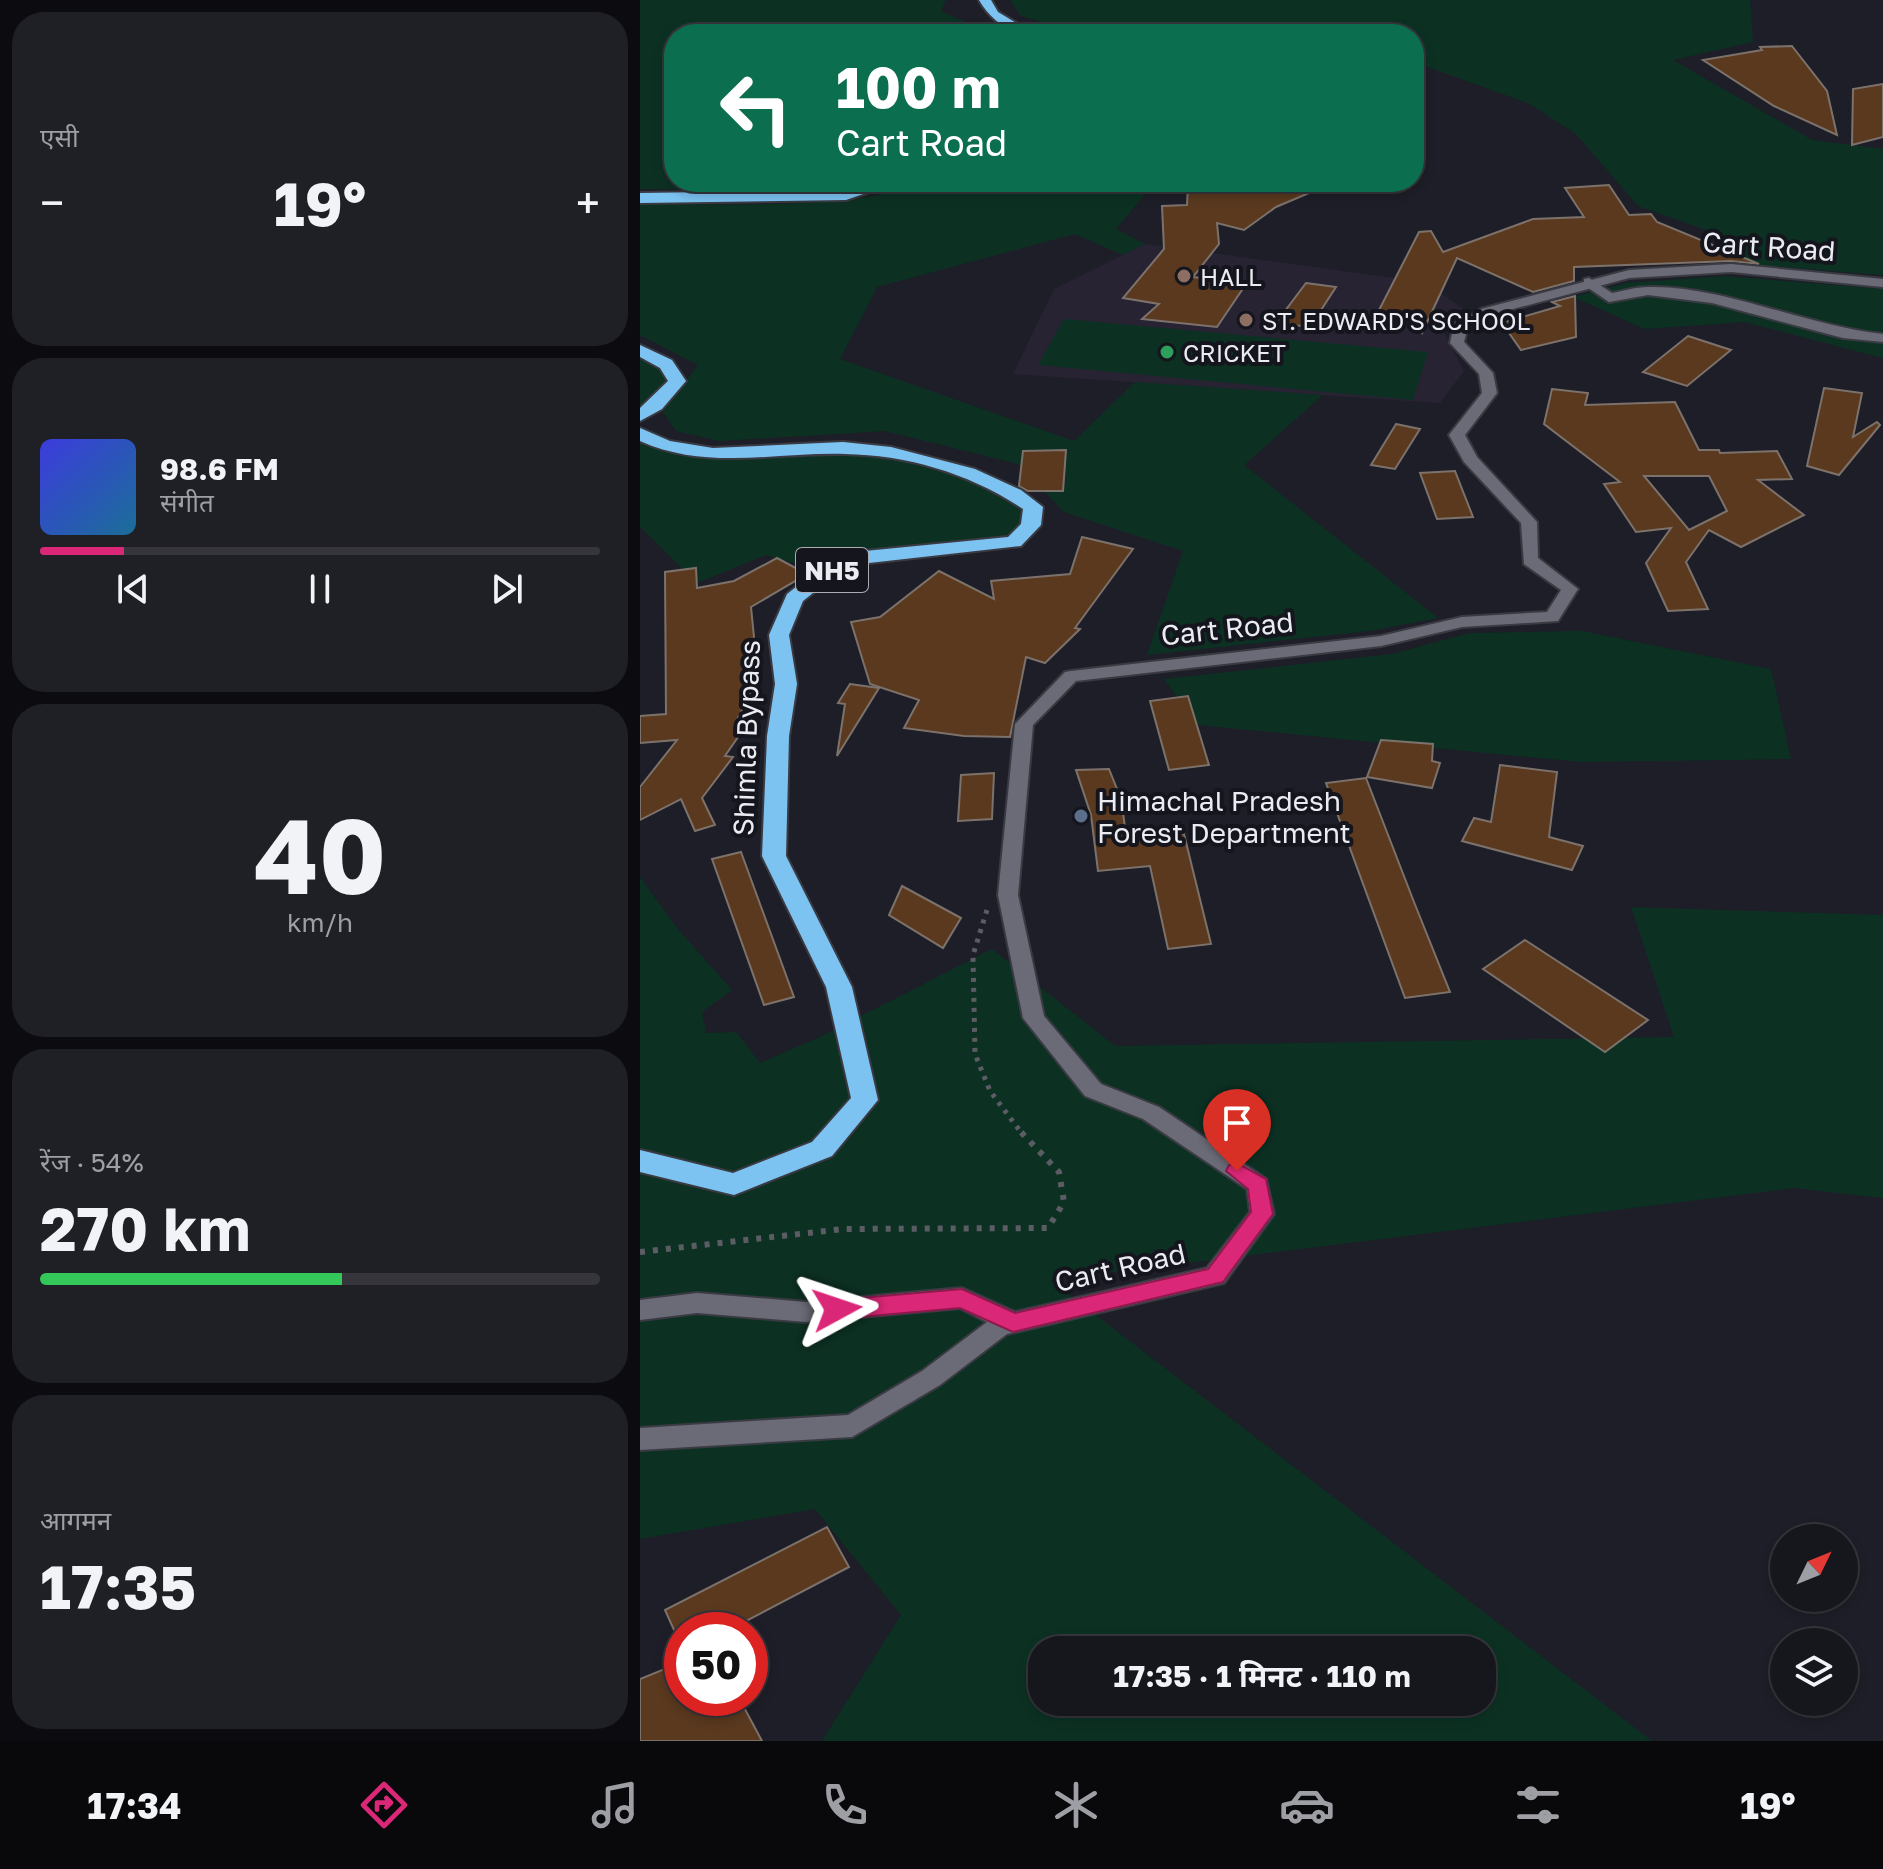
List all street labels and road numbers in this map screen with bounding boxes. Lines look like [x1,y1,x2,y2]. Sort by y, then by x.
street label: Cart Road [1701,225,1837,267]
road number: NH5 [796,548,868,592]
street label: Cart Road [1159,605,1295,651]
street label: Shimla Bypass [726,639,766,837]
street label: Cart Road [1051,1236,1189,1298]

